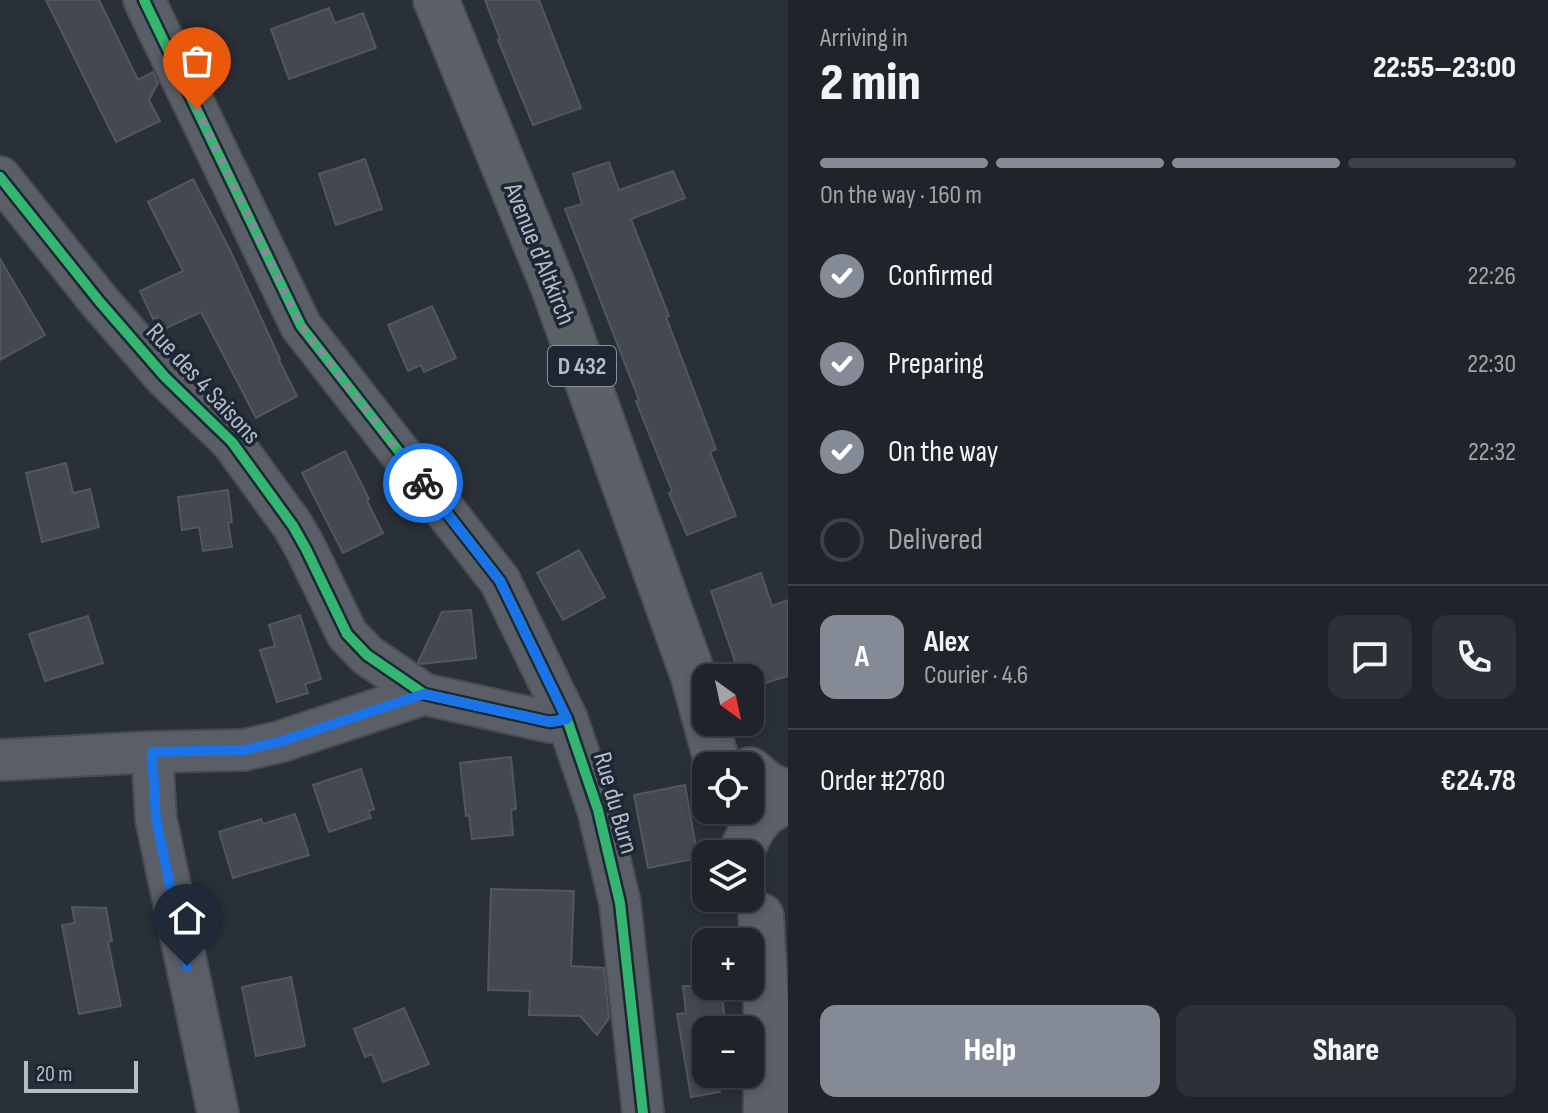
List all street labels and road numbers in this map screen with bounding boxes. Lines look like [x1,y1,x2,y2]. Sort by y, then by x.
street label: Avenue d'Altkirch [496,178,582,329]
street label: Rue des 4 Saisons [139,317,267,451]
road number: D 432 [548,346,616,386]
street label: Rue du Burn [586,749,644,857]

